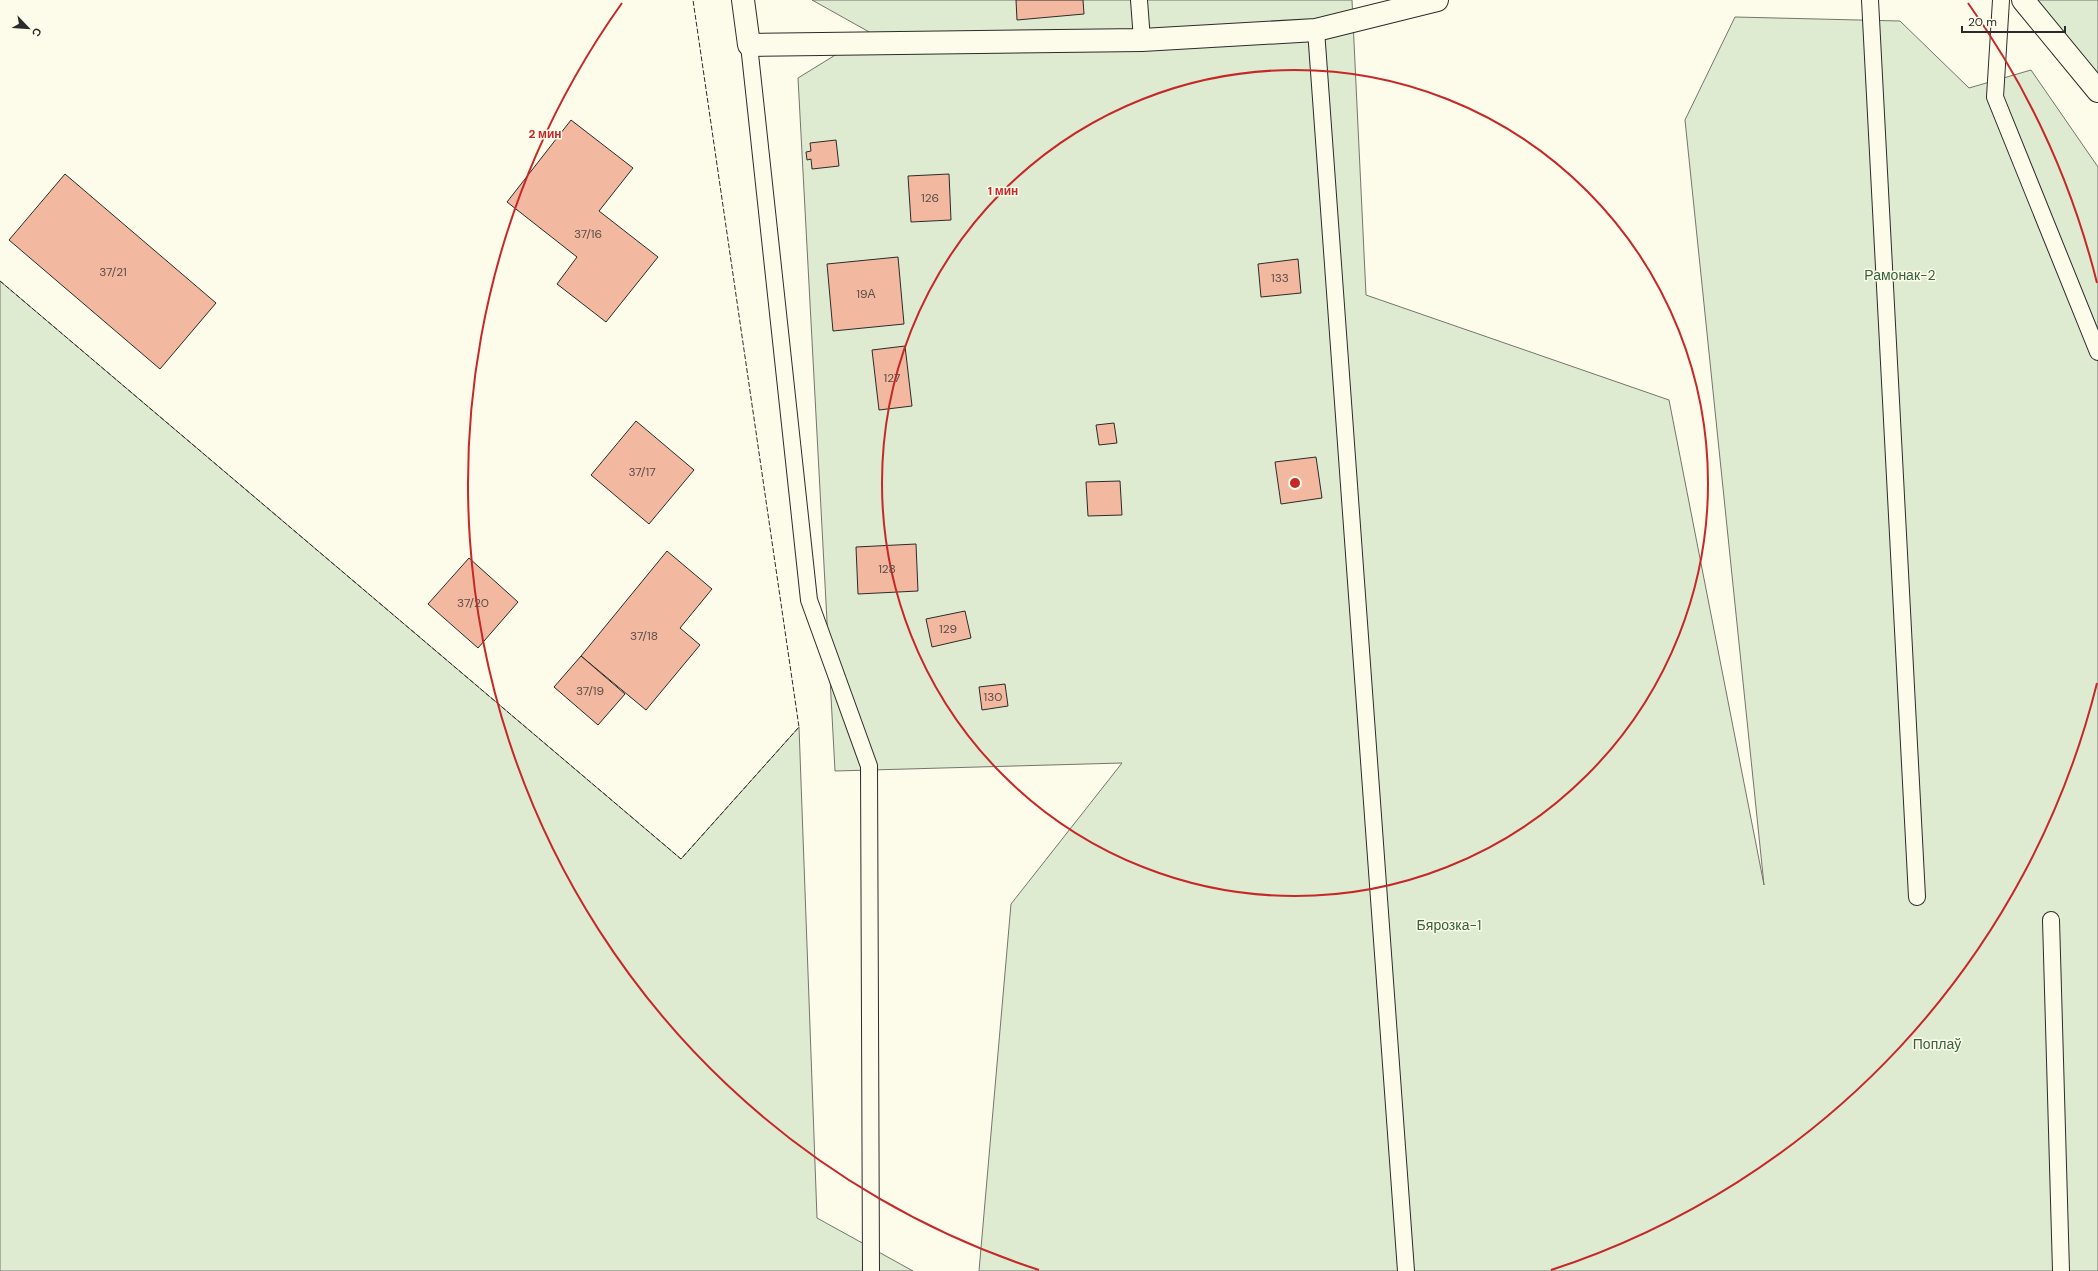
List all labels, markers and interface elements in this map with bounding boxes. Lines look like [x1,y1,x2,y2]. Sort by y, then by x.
north arrow [8,8,48,48]
scale bar [1962,8,2065,34]
text: 20 m [1968,14,1997,30]
text: С [29,26,45,39]
text: 2 мин [528,126,562,142]
text: 1 мин [988,183,1018,199]
house number: 126 [921,190,939,206]
house number: 37/16 [574,226,602,242]
house number: 37/21 [99,264,127,280]
park label: Рамонак-2 [1864,266,1936,284]
house number: 133 [1271,270,1289,286]
house number: 19А [856,286,876,302]
house number: 127 [884,370,900,386]
house number: 37/17 [628,464,656,480]
centre of rings [1288,476,1302,490]
house number: 128 [878,561,896,577]
house number: 37/20 [457,595,489,611]
house number: 129 [939,621,957,637]
house number: 37/18 [630,628,658,644]
house number: 37/19 [576,683,604,699]
house number: 130 [983,689,1003,705]
park label: Бярозка-1 [1417,916,1481,934]
park label: Поплаў [1913,1035,1961,1053]

